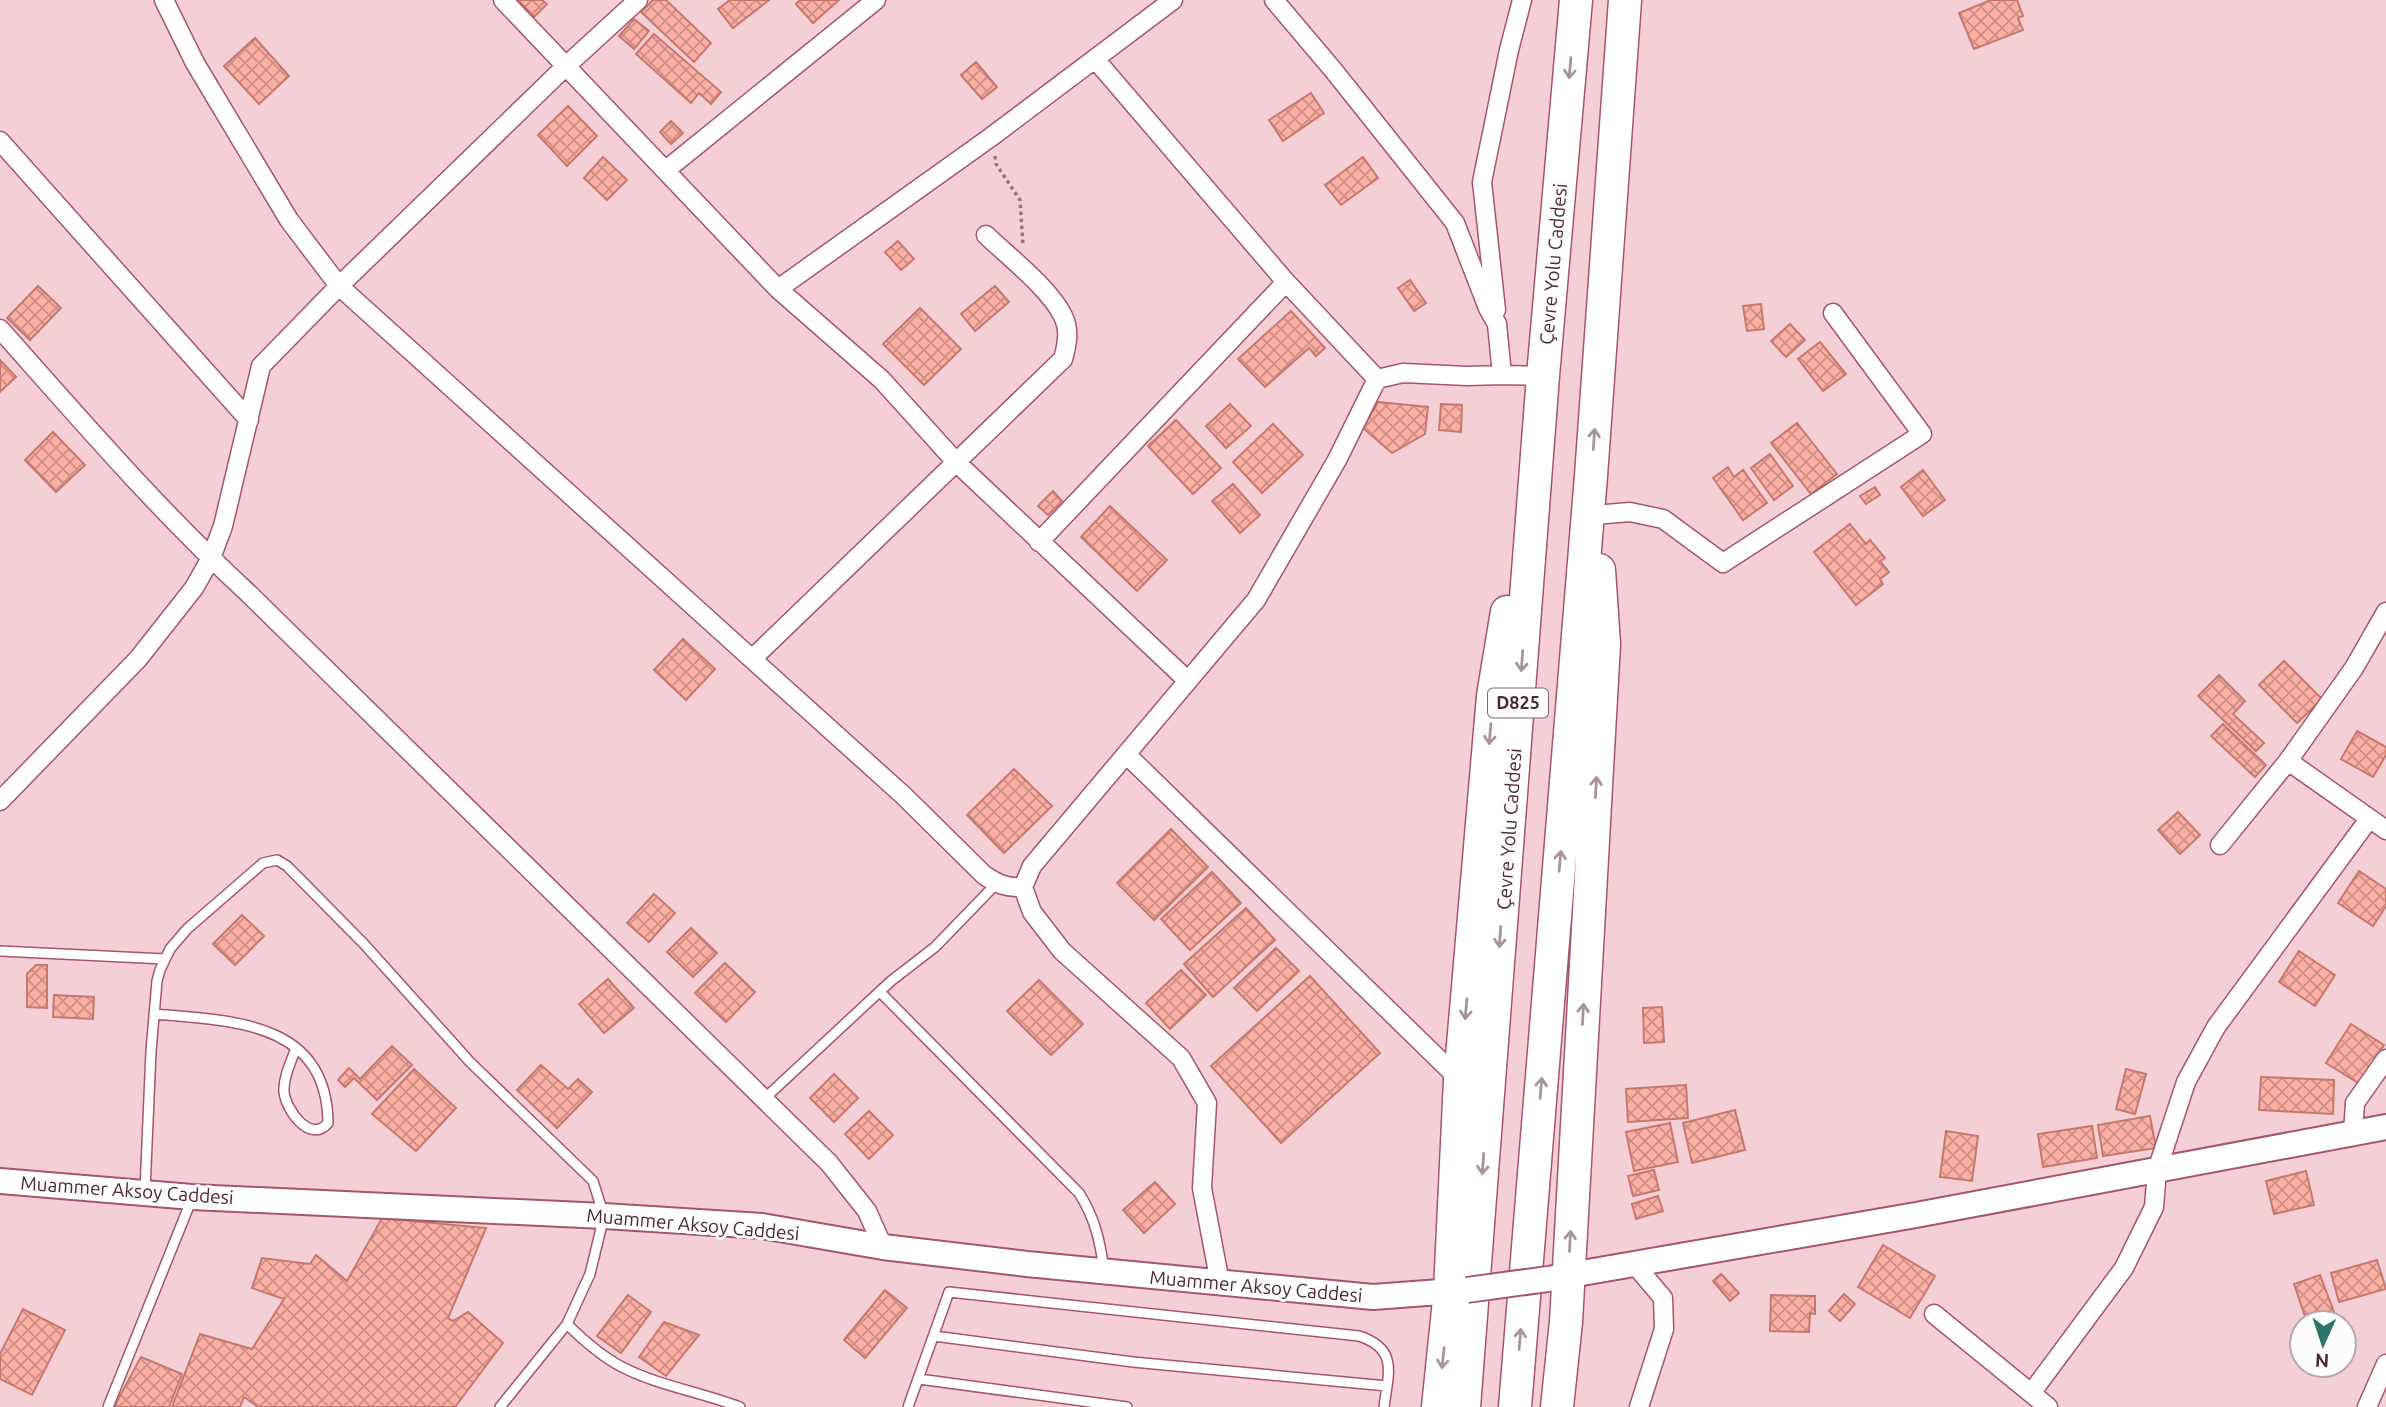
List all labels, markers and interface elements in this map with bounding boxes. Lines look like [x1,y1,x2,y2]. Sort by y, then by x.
one-way arrow [1563,56,1576,79]
street label: Çevre Yolu Caddesi [1535,182,1571,346]
one-way arrow [1588,428,1601,451]
one-way arrow [1515,649,1528,672]
road number: D825 [1488,688,1548,718]
one-way arrow [1483,722,1496,745]
street label: Çevre Yolu Caddesi [1492,747,1526,911]
one-way arrow [1590,776,1603,799]
one-way arrow [1554,850,1567,873]
one-way arrow [1493,925,1506,948]
one-way arrow [1459,998,1472,1020]
one-way arrow [1577,1003,1590,1026]
one-way arrow [1535,1077,1548,1100]
one-way arrow [1476,1152,1489,1174]
street label: Muammer Aksoy Caddesi [20,1172,234,1208]
street label: Muammer Aksoy Caddesi [586,1204,800,1244]
one-way arrow [1563,1230,1576,1253]
street label: Muammer Aksoy Caddesi [1149,1266,1363,1306]
north arrow [2288,1309,2358,1379]
one-way arrow [1514,1328,1527,1351]
one-way arrow [1436,1347,1449,1369]
text: N [2314,1350,2330,1372]

